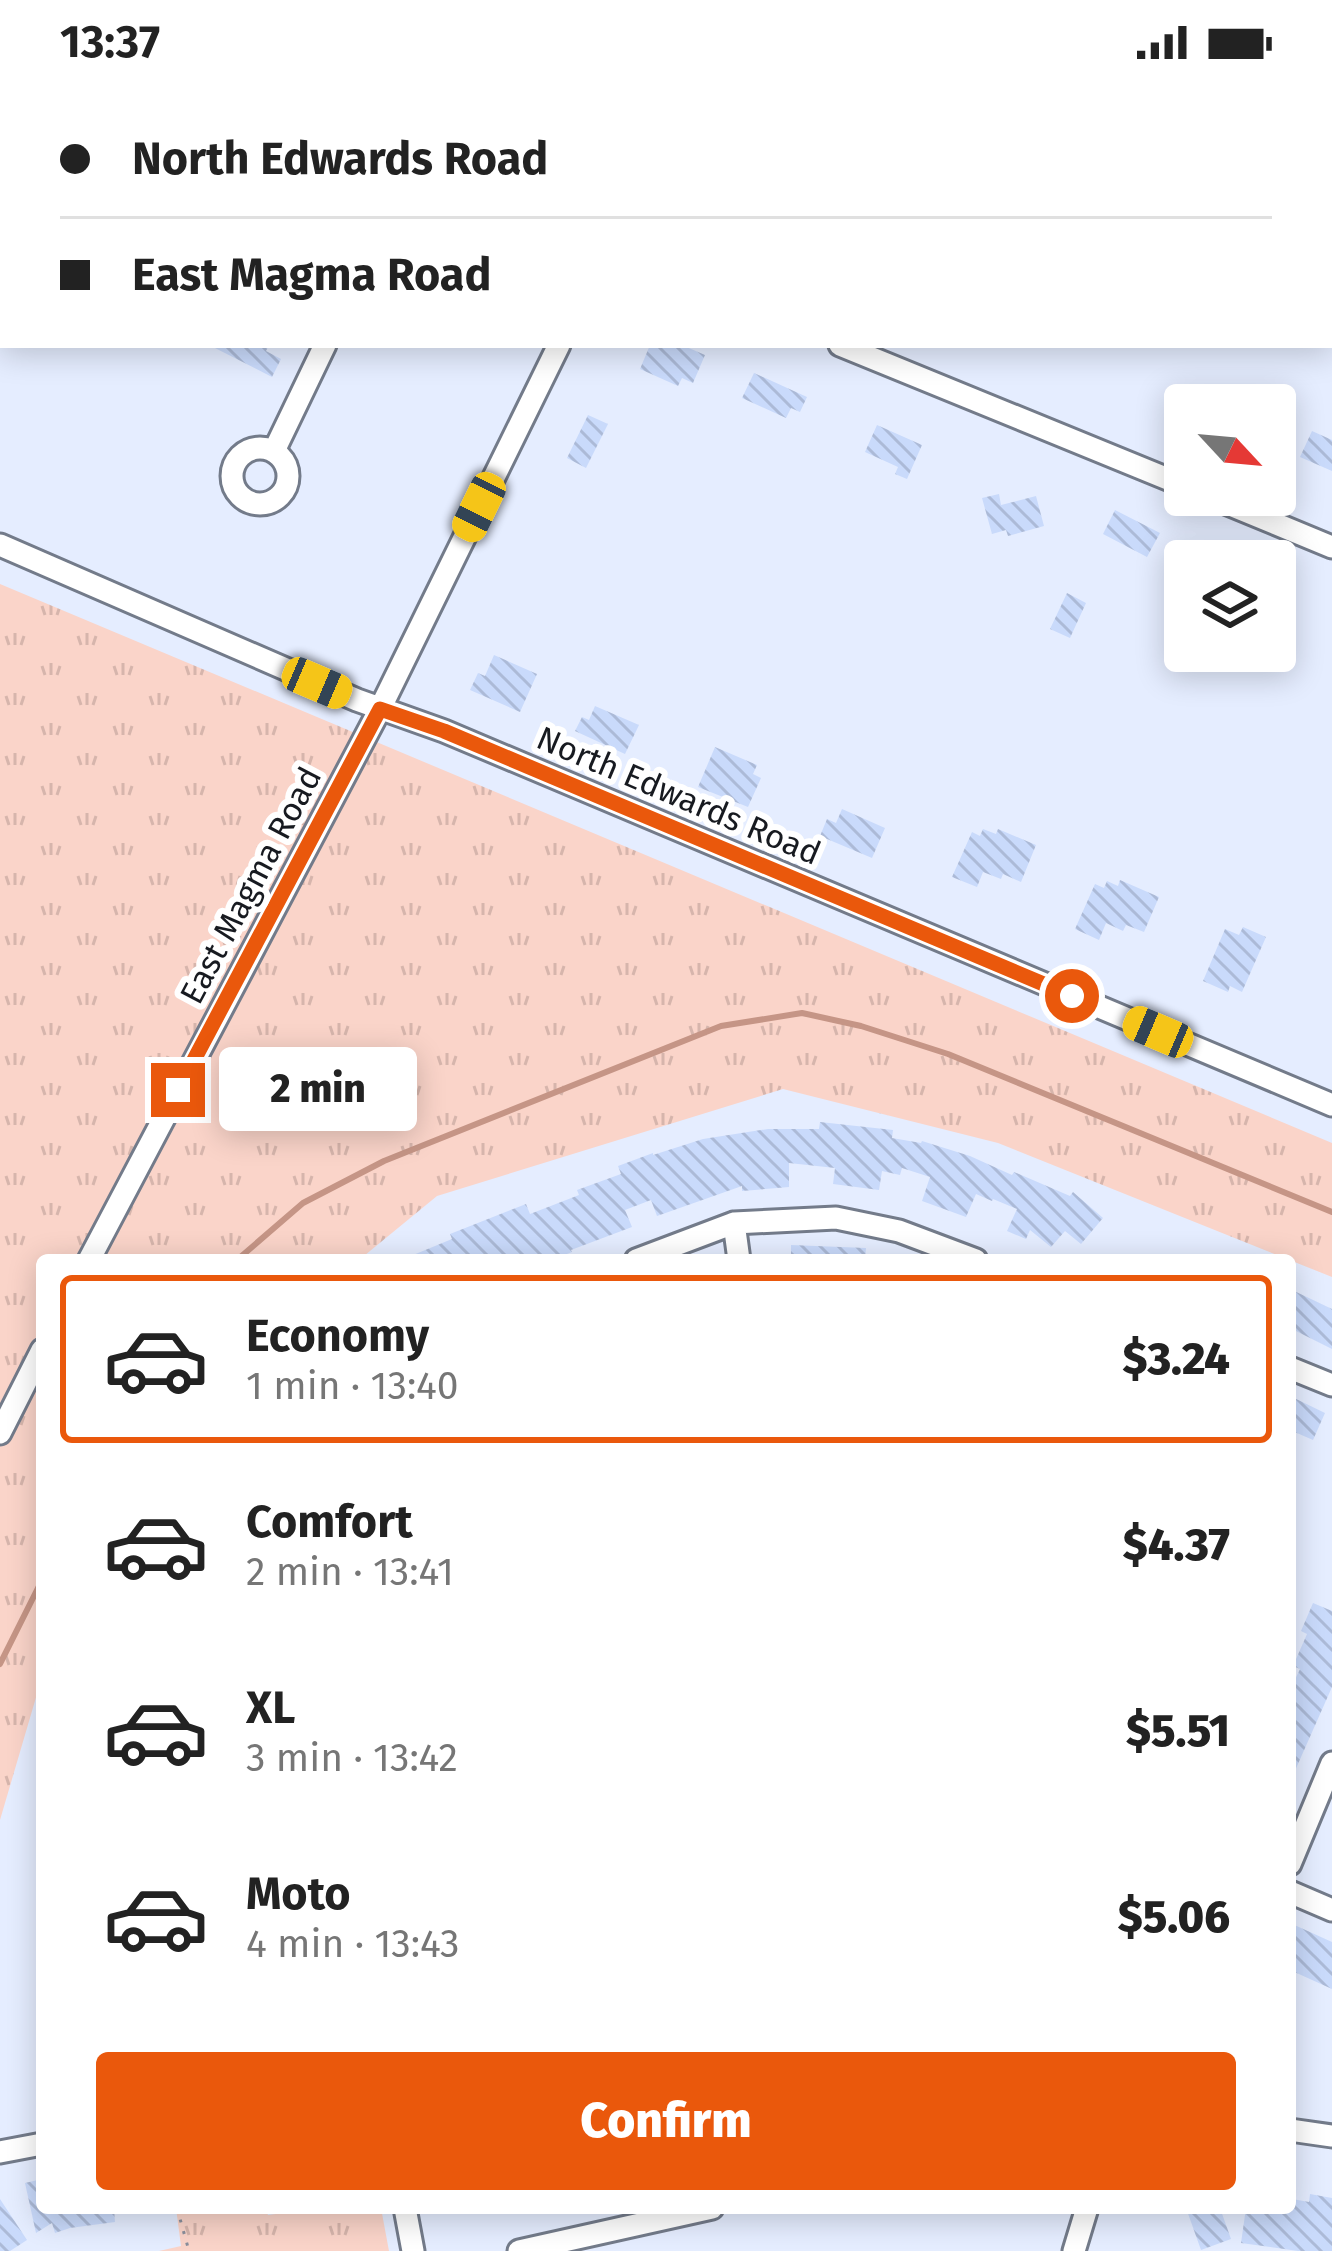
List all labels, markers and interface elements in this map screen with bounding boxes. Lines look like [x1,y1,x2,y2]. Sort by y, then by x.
text: 13:37 [60,15,160,69]
text: North Edwards Road [132,132,548,186]
text: East Magma Road [132,248,491,302]
north arrow [1164,384,1296,516]
map controls [1164,384,1296,672]
car [447,467,511,547]
button: layers [1164,540,1296,672]
car [277,652,357,714]
street label: North Edwards Road [531,718,826,874]
street label: East Magma Road [172,760,330,1011]
route start [1045,969,1099,1023]
car [1118,1001,1198,1063]
callout: 2 min [220,1048,418,1132]
route end [151,1063,205,1117]
text: 2 min [270,1066,366,1112]
icon: car [102,1305,210,1413]
text: Economy [246,1309,429,1363]
text: $3.24 [1122,1332,1230,1386]
text: 1 min · 13:40 [246,1363,459,1409]
icon: car [102,1491,210,1599]
text: Comfort [246,1495,413,1549]
text: $4.37 [1123,1518,1230,1572]
text: 2 min · 13:41 [246,1549,454,1595]
icon: car [102,1677,210,1785]
text: XL [246,1681,295,1735]
text: $5.51 [1126,1704,1230,1758]
text: 3 min · 13:42 [246,1735,458,1781]
icon: car [102,1863,210,1971]
text: Moto [246,1867,351,1921]
text: $5.06 [1118,1890,1230,1944]
text: 4 min · 13:43 [246,1921,459,1967]
button: Confirm [96,2052,1236,2190]

